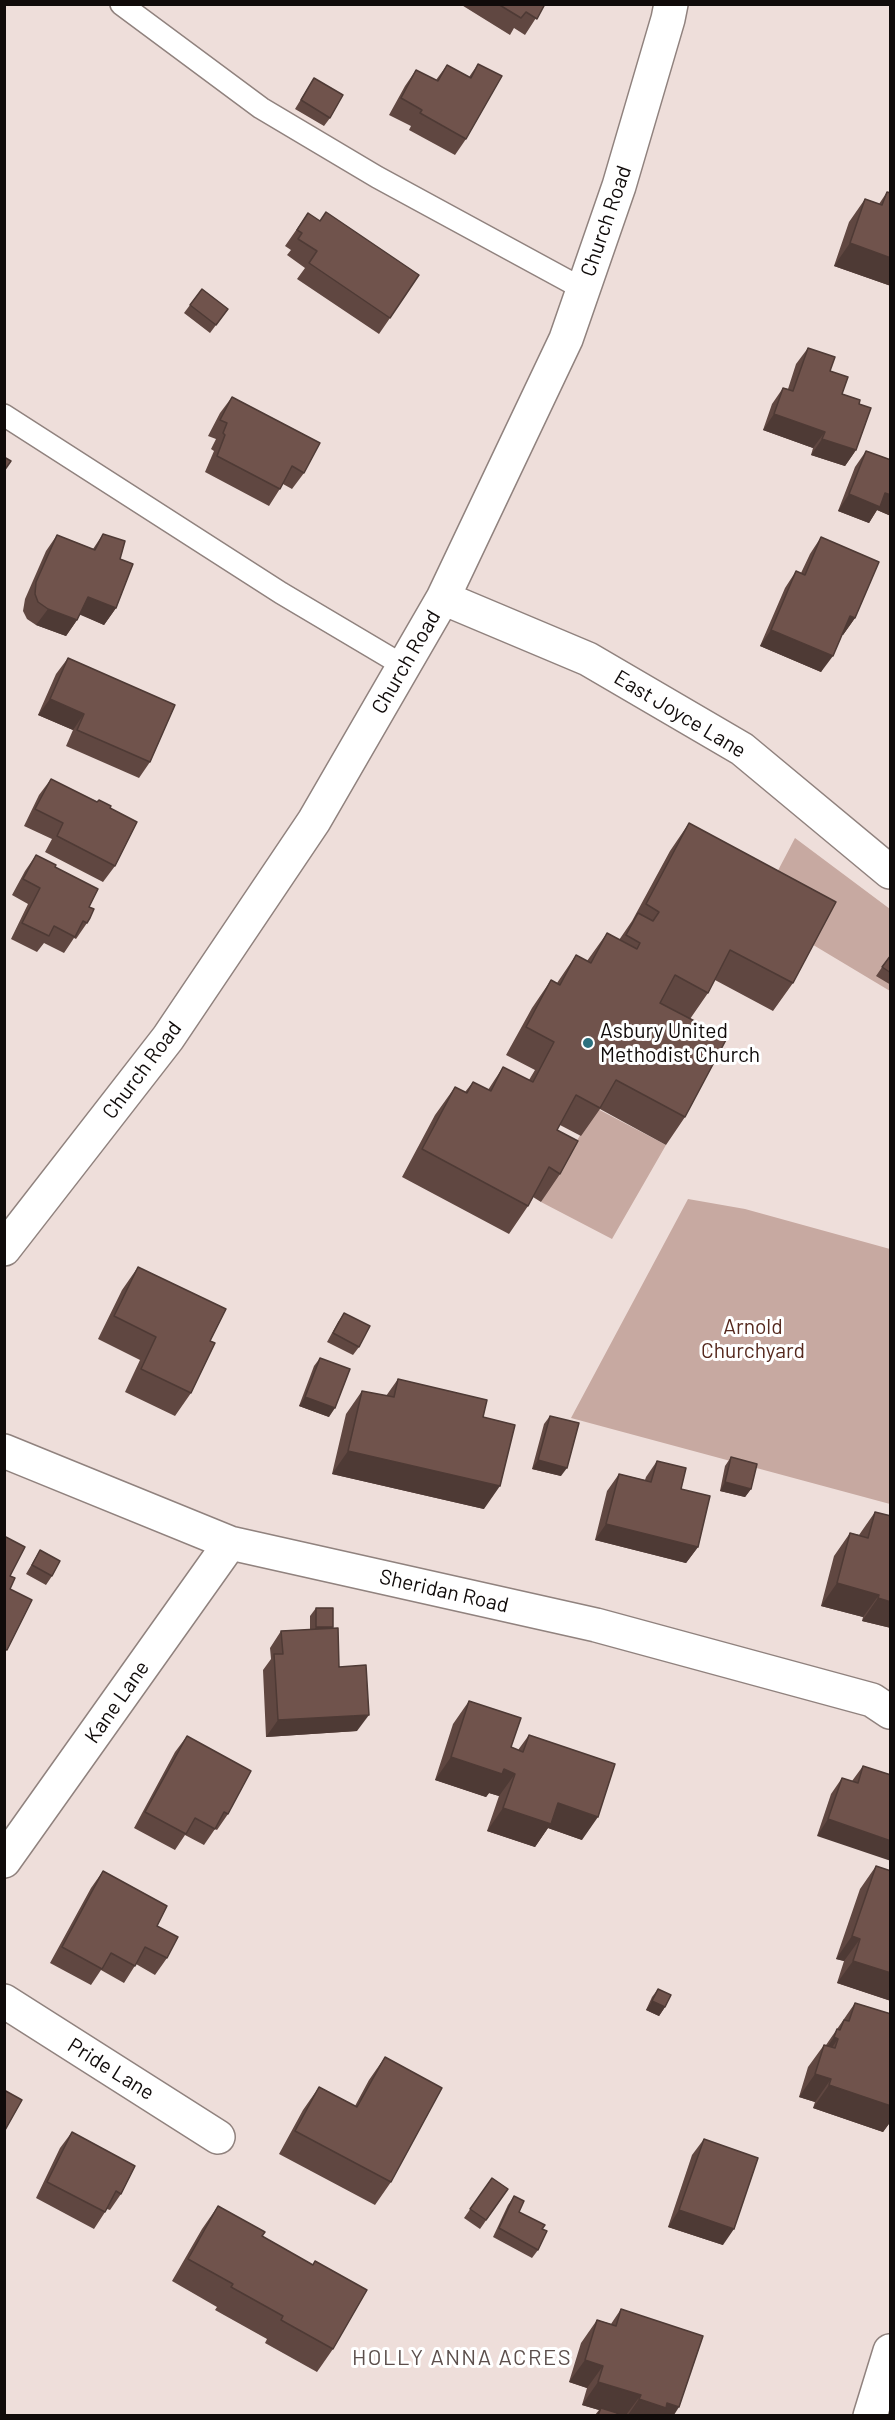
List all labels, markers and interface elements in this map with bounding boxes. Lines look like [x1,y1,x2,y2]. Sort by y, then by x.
street label: Church Road [575,162,637,280]
street label: Church Road [366,606,446,718]
street label: East Joyce Lane [610,665,750,763]
street label: Church Road [97,1016,187,1124]
place label: Asbury United Methodist Church [600,1018,760,1068]
marker: Asbury United Methodist Church [581,1036,595,1050]
park label: Arnold Churchyard [701,1314,805,1364]
street label: Sheridan Road [377,1564,511,1618]
street label: Kane Lane [79,1656,155,1748]
street label: Pride Lane [63,2033,159,2105]
district label: HOLLY ANNA ACRES [352,2345,572,2371]

